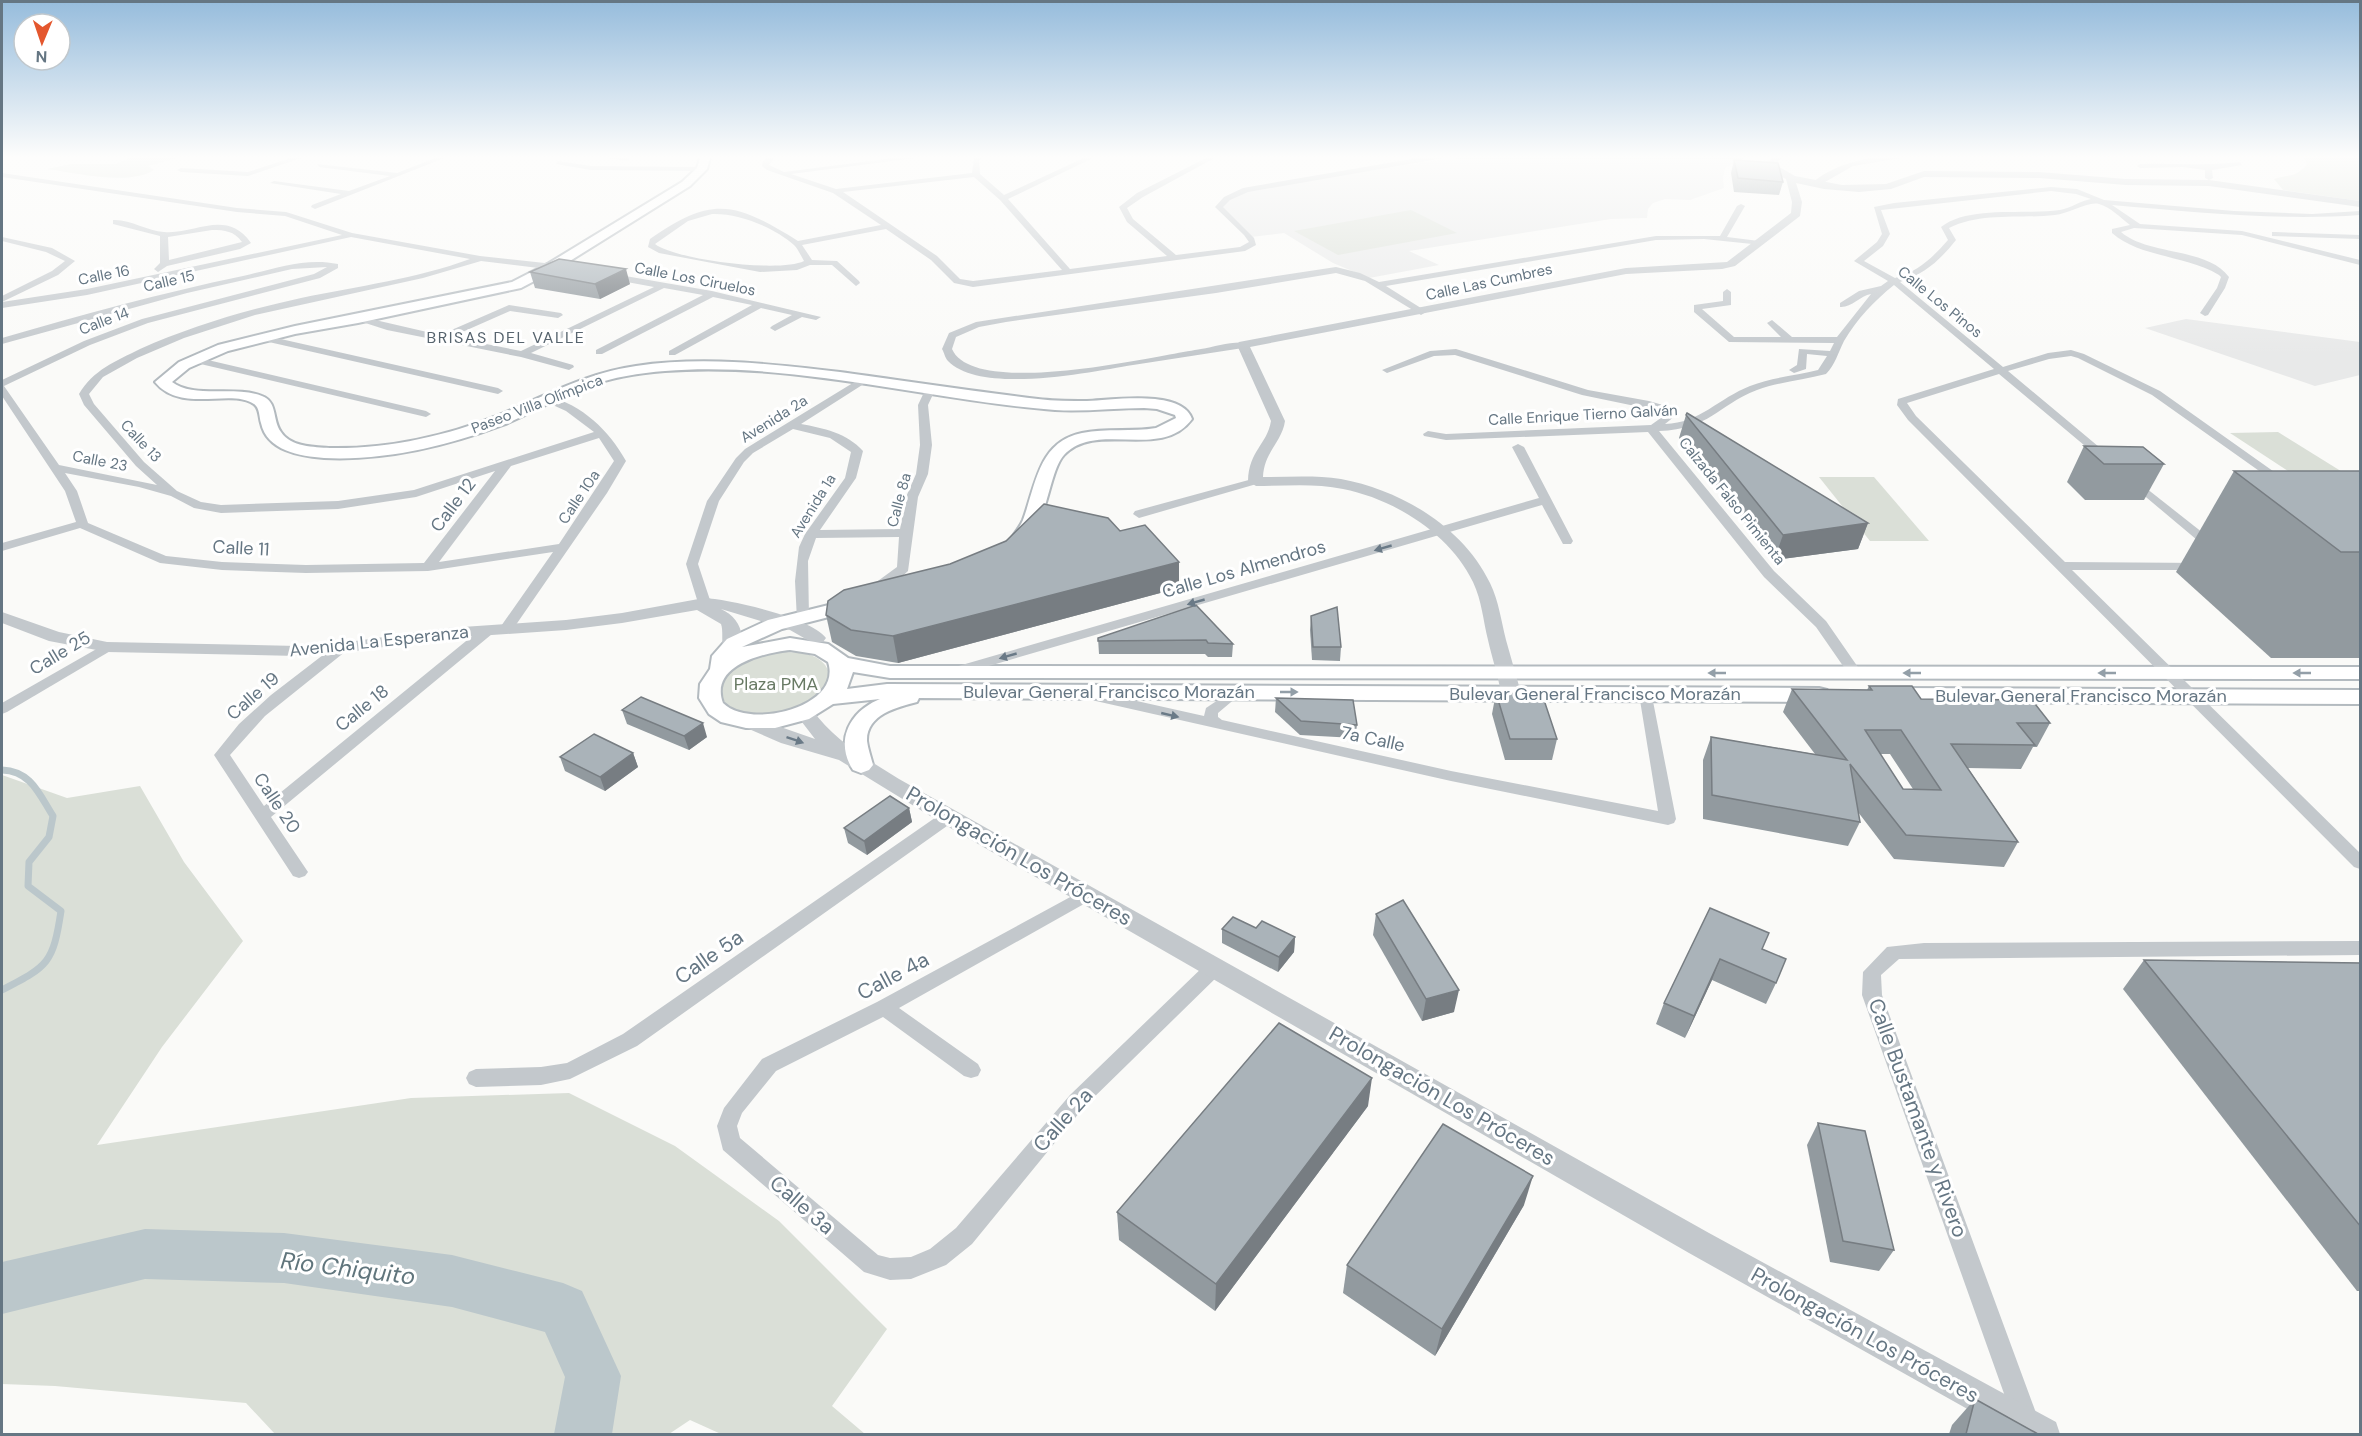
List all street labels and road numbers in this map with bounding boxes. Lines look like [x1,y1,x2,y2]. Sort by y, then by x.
street label: Calle Los Ciruelos [633,257,757,301]
street label: Calle Las Cumbres [1424,259,1554,305]
street label: Calle 16 [76,260,132,290]
street label: Calle Los Pinos [1894,262,1986,342]
street label: Calle 15 [141,265,197,297]
street label: Calle 14 [76,302,132,340]
street label: Paseo Villa Olímpica [468,370,606,438]
street label: Avenida 2a [737,390,811,448]
street label: Calle Enrique Tierno Galván [1488,400,1678,430]
street label: Calle 13 [116,415,166,467]
street label: Calzada Falso Pimienta [1674,433,1790,569]
street label: Calle 23 [71,446,129,476]
street label: Calle 10a [554,466,604,528]
street label: Avenida 1a [785,470,841,542]
street label: Calle 8a [882,471,916,529]
street label: Calle 12 [425,473,481,537]
street label: Calle Los Almendros [1159,534,1329,604]
street label: Calle 11 [212,535,270,561]
street label: Avenida La Esperanza [288,620,470,662]
street label: Calle 25 [25,625,95,681]
street label: Calle 19 [221,666,285,726]
street label: Calle 18 [330,679,394,737]
street label: Bulevar General Francisco Morazán [963,680,1255,704]
street label: Bulevar General Francisco Morazán [1449,682,1741,706]
street label: Bulevar General Francisco Morazán [1935,684,2227,708]
street label: 7a Calle [1339,721,1407,757]
street label: Calle 20 [248,768,306,838]
street label: Prolongación Los Próceres [901,780,1137,932]
street label: Calle 5a [669,923,749,991]
street label: Calle 4a [852,945,934,1007]
street label: Calle Bustamante y Rivero [1862,995,1974,1241]
street label: Prolongación Los Próceres [1324,1020,1560,1172]
street label: Calle 2a [1027,1082,1099,1158]
street label: Calle 3a [764,1169,840,1241]
street label: Prolongación Los Próceres [1746,1261,1984,1409]

